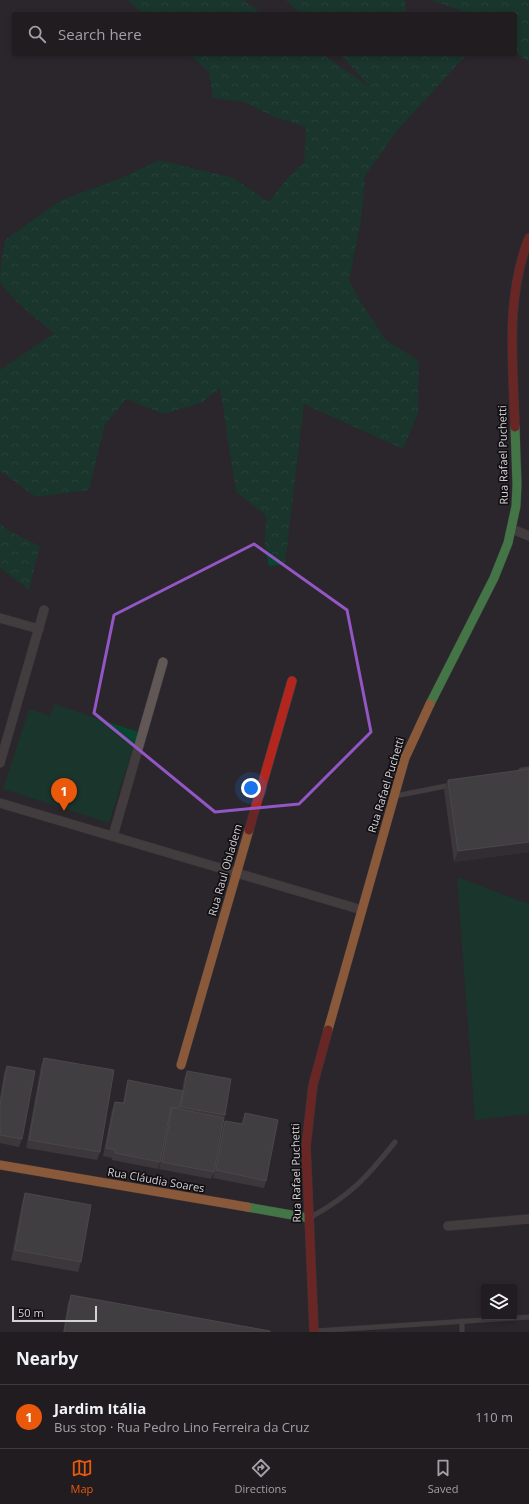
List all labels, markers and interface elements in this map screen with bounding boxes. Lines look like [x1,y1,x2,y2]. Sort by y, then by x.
search box [12,12,517,56]
icon: search [26,23,48,45]
text: Search here [58,24,142,44]
street label: Rua Rafael Puchetti [494,405,511,505]
street label: Rua Rafael Puchetti [364,735,407,834]
pin: 1 [51,778,77,811]
your location [241,778,261,798]
street label: Rua Raul Obladem [204,822,245,918]
street label: Rua Rafael Puchetti [287,1123,304,1223]
street label: Rua Cláudia Soares [106,1164,206,1195]
map controls [481,1284,517,1320]
button: layers [481,1284,517,1320]
scale bar [12,1304,97,1323]
text: 50 m [18,1305,44,1320]
text: Nearby [16,1347,78,1370]
text: Jardim Itália [54,1398,146,1418]
text: 1 [25,1408,33,1426]
text: 110 m [475,1408,513,1426]
text: Bus stop · Rua Pedro Lino Ferreira da Cruz [54,1418,309,1436]
tab: Map [71,1457,93,1496]
tab: Directions [235,1457,287,1496]
tab: Saved [428,1457,458,1496]

